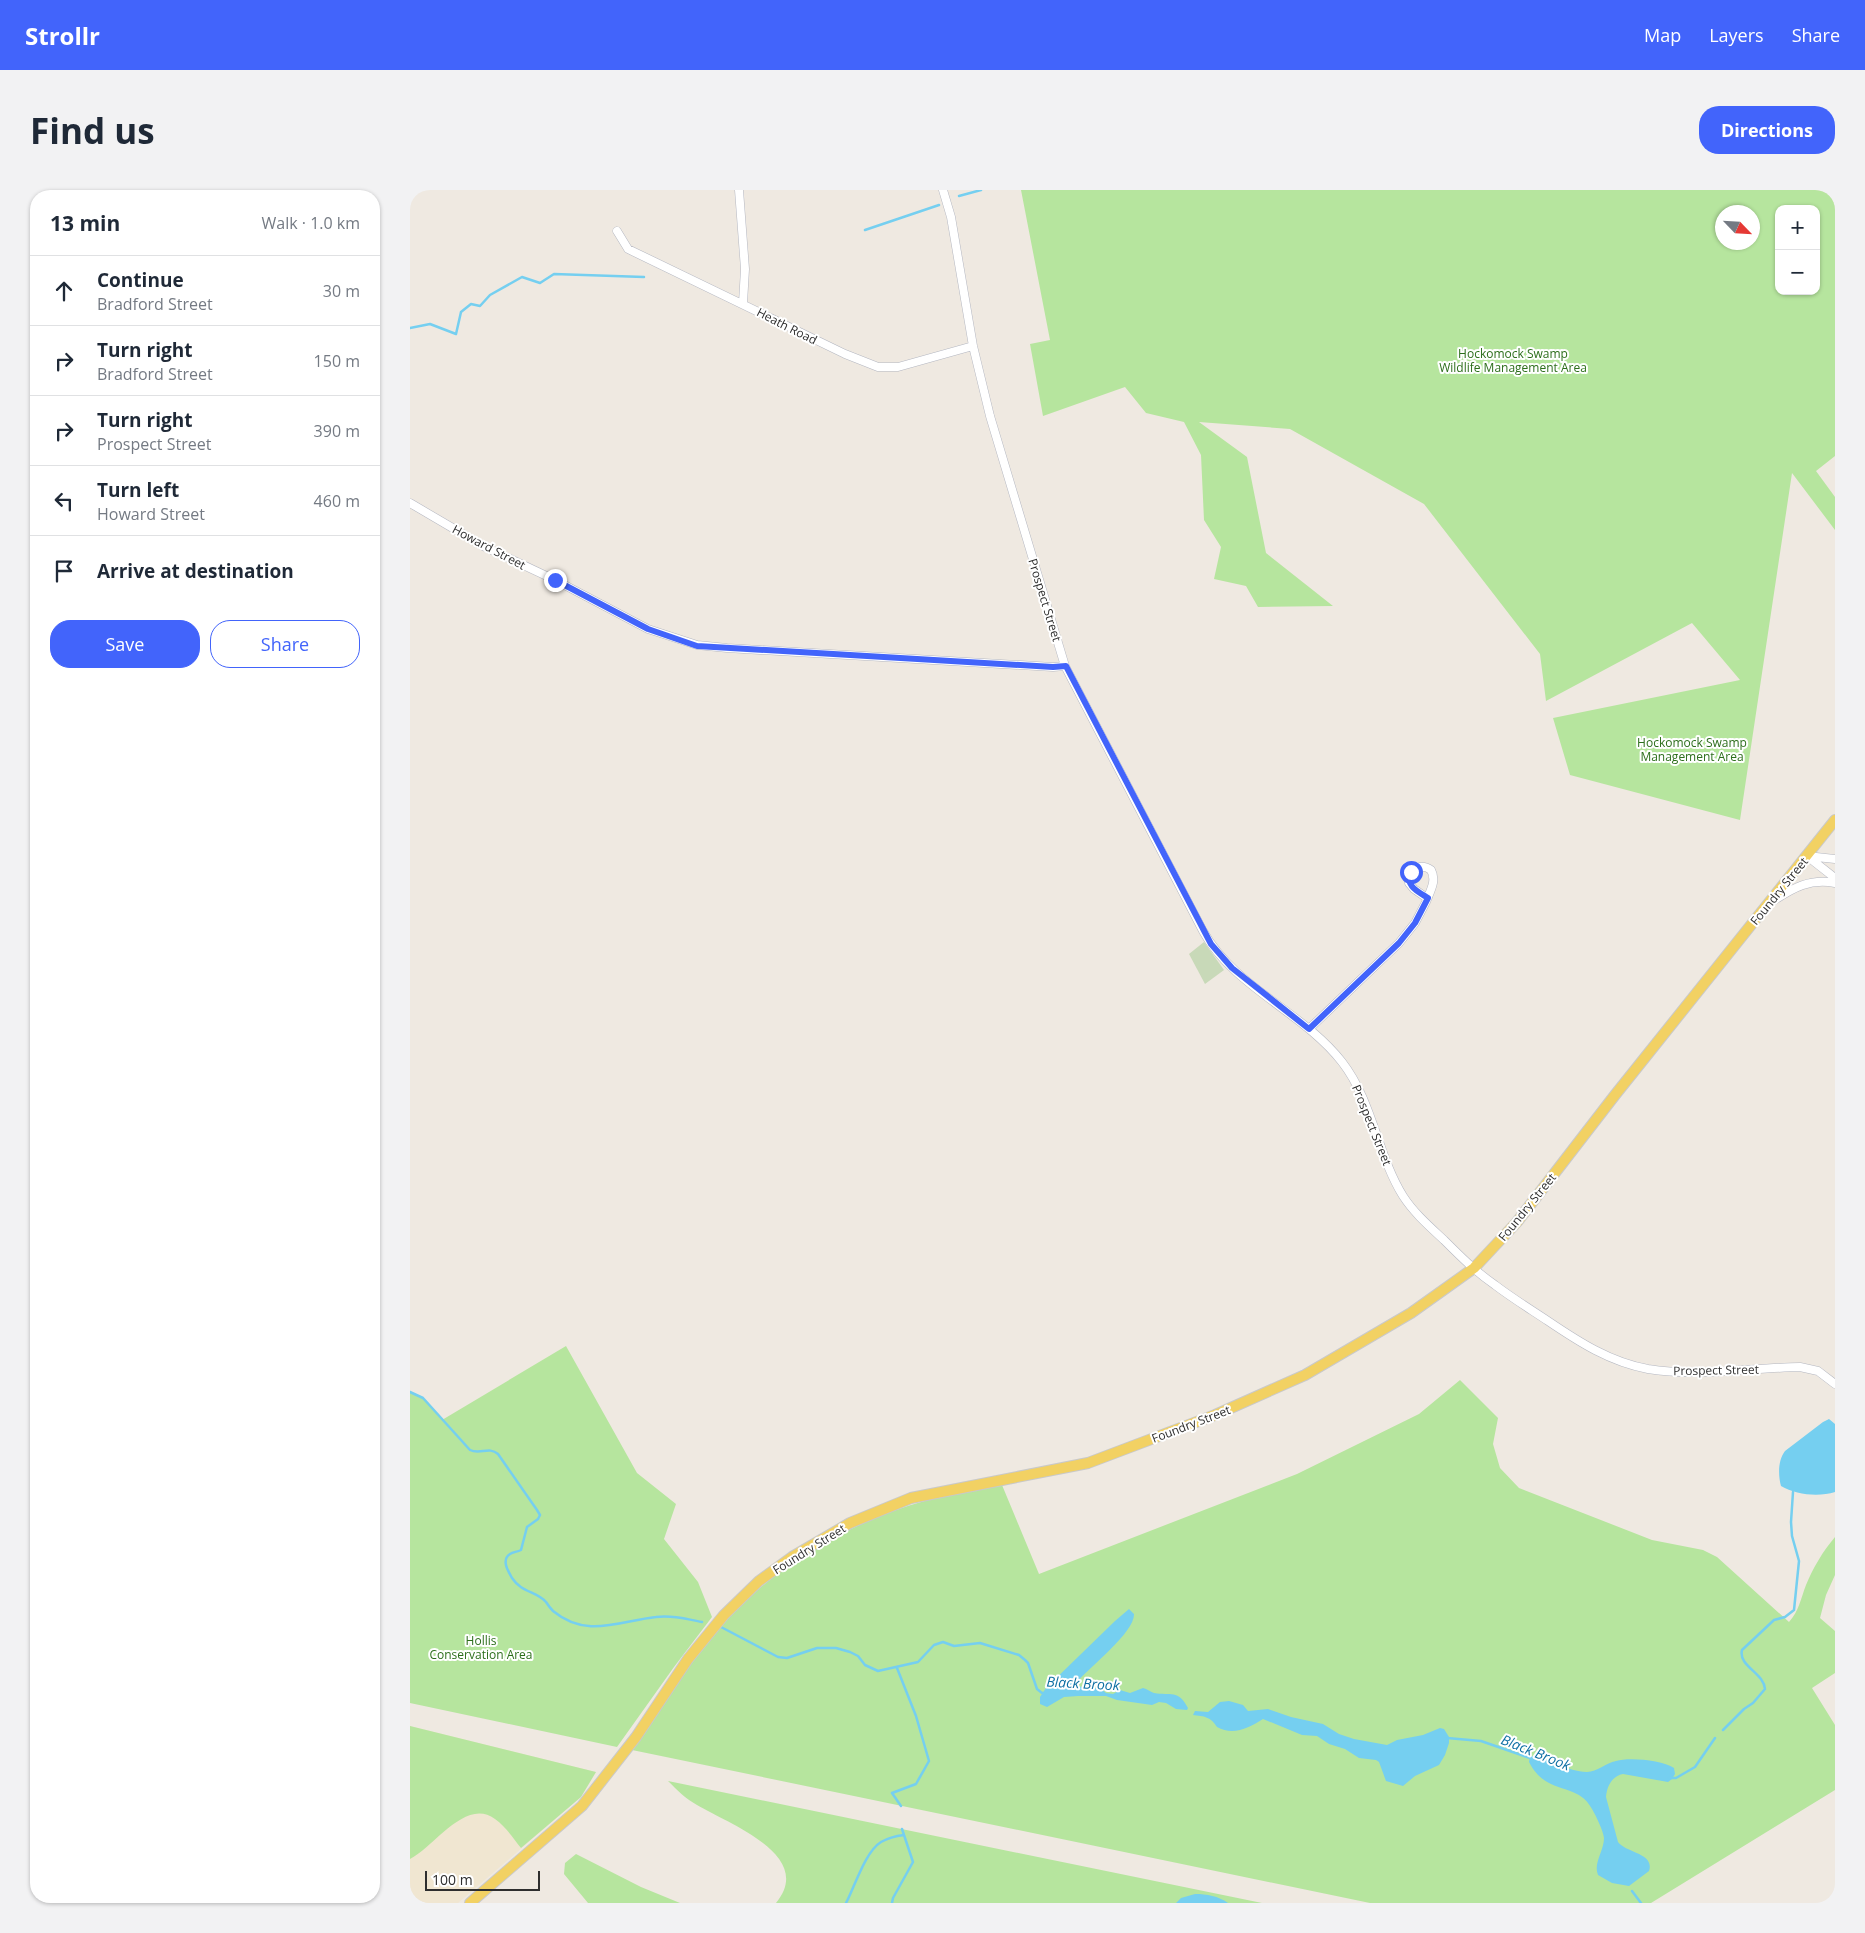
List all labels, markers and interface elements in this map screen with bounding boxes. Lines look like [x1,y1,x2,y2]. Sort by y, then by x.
text: Strollr [25,19,100,52]
text: Map [1644,23,1681,47]
text: Layers [1709,23,1764,47]
text: Share [1792,23,1840,47]
button: Directions [1699,106,1835,154]
text: Find us [30,107,155,154]
north arrow [1715,205,1760,250]
map controls [1775,205,1820,295]
button: + [1775,205,1820,250]
text: 13 min [50,209,120,237]
text: Walk · 1.0 km [262,212,360,234]
button: − [1775,250,1820,295]
text: Continue [97,267,184,293]
icon: ahead [50,277,78,305]
text: 30 m [323,280,360,302]
text: Bradford Street [97,293,213,315]
street label: Heath Road [754,304,820,348]
text: Turn right [97,337,192,363]
park label: Hockomock Swamp Wildlife Management Area [1439,345,1587,376]
icon: right [50,347,78,375]
text: 150 m [314,350,360,372]
text: Bradford Street [97,363,213,385]
text: Turn right [97,407,192,433]
icon: right [50,417,78,445]
text: 390 m [314,420,360,442]
text: Prospect Street [97,433,211,455]
text: Turn left [97,477,179,503]
icon: left [50,487,78,515]
text: 460 m [314,490,360,512]
text: Howard Street [97,503,205,525]
street label: Howard Street [449,520,529,574]
street label: Prospect Street [1024,556,1066,644]
icon: arrive [50,557,78,585]
text: Arrive at destination [97,558,294,584]
route end [544,569,567,592]
button: Save [50,620,200,668]
button: Share [210,620,360,668]
park label: Hockomock Swamp Management Area [1637,734,1747,765]
street label: Foundry Street [1746,853,1812,929]
route start [1400,861,1423,884]
street label: Prospect Street [1348,1082,1396,1168]
street label: Foundry Street [1494,1169,1560,1245]
street label: Prospect Street [1673,1361,1759,1379]
street label: Foundry Street [1149,1401,1233,1447]
street label: Foundry Street [769,1520,849,1578]
park label: Hollis Conservation Area [429,1632,533,1663]
water label: Black Brook [1046,1672,1121,1694]
water label: Black Brook [1498,1729,1575,1775]
scale bar [425,1868,540,1891]
text: 100 m [432,1870,473,1889]

